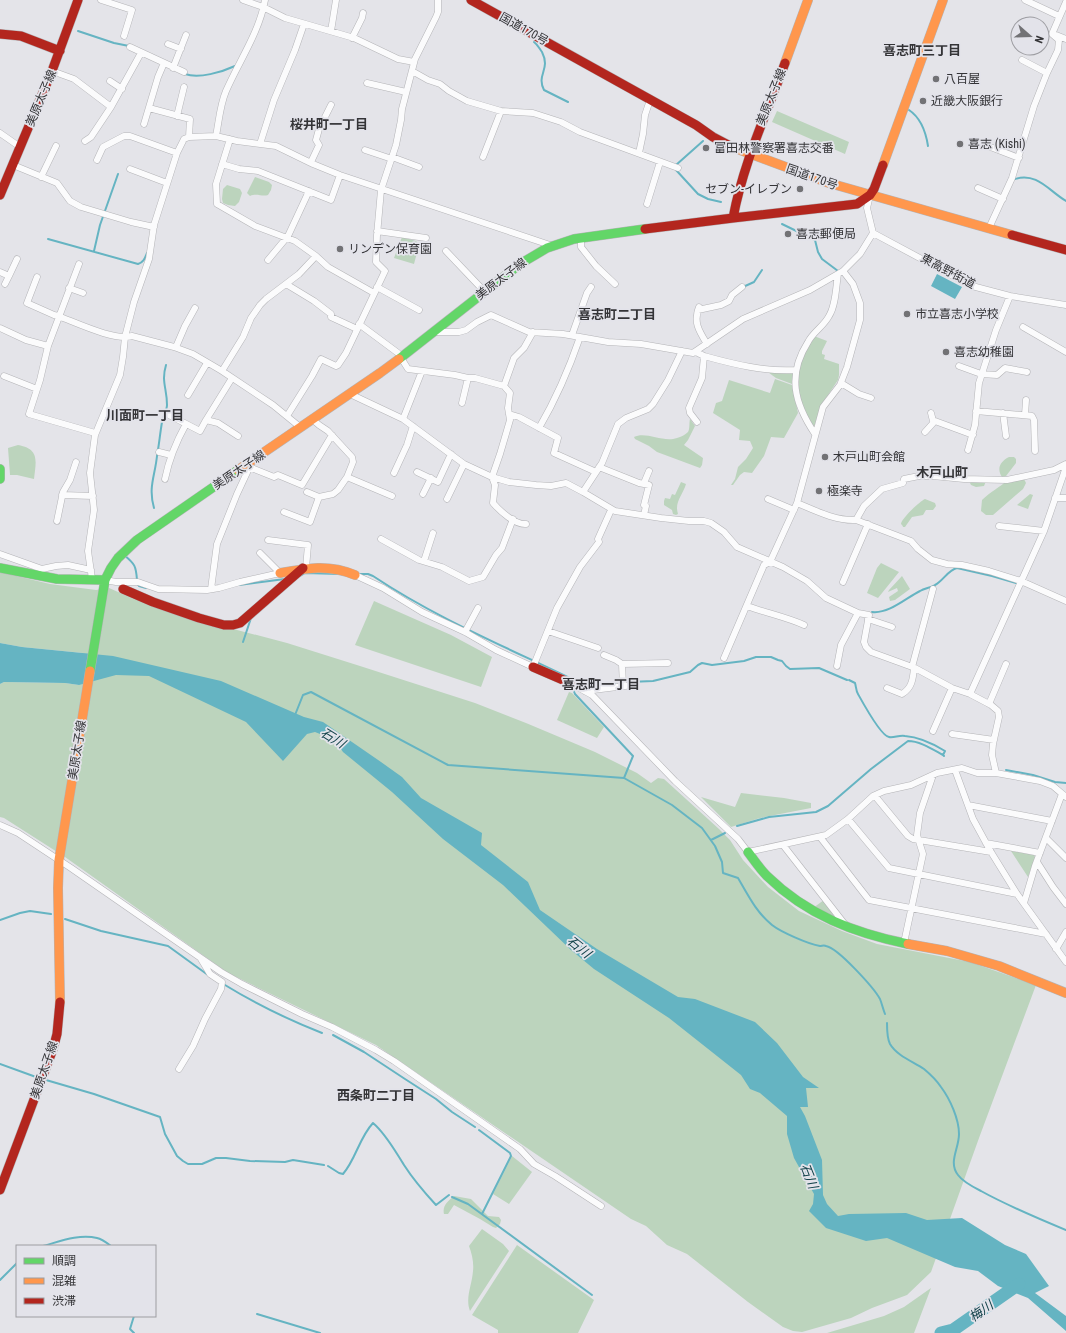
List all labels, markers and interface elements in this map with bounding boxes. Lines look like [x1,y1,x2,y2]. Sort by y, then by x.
street label: 国道170号 [497,10,551,48]
north arrow [1010,16,1050,56]
text: N [1032,34,1046,45]
district label: 喜志町三丁目 [883,43,961,58]
street label: 美原太子線 [753,67,789,127]
street label: 美原太子線 [23,68,59,128]
place label: 八百屋 [944,72,980,86]
marker: 八百屋 [931,74,941,84]
place label: 近畿大阪銀行 [931,94,1003,108]
marker: 近畿大阪銀行 [918,96,928,106]
district label: 桜井町一丁目 [290,117,368,132]
place label: 喜志 (Kishi) [968,137,1026,151]
marker: 喜志 (Kishi) [955,139,965,149]
place label: 富田林警察署喜志交番 [714,141,834,155]
marker: 富田林警察署喜志交番 [701,143,711,153]
street label: 国道170号 [784,162,840,192]
place label: セブン-イレブン [705,182,792,196]
marker: セブン-イレブン [795,184,805,194]
place label: 喜志郵便局 [796,227,856,241]
marker: 喜志郵便局 [783,229,793,239]
place label: リンデン保育園 [348,242,432,256]
marker: リンデン保育園 [335,244,345,254]
street label: 東高野街道 [918,251,978,291]
street label: 美原太子線 [473,255,529,303]
district label: 喜志町二丁目 [578,307,656,322]
place label: 市立喜志小学校 [915,307,999,321]
marker: 市立喜志小学校 [902,309,912,319]
place label: 喜志幼稚園 [954,345,1014,359]
marker: 喜志幼稚園 [941,347,951,357]
district label: 川面町一丁目 [106,408,184,423]
street label: 美原太子線 [210,447,268,493]
place label: 木戸山町会館 [833,450,905,464]
marker: 木戸山町会館 [820,452,830,462]
district label: 木戸山町 [916,465,968,480]
place label: 極楽寺 [827,484,863,498]
marker: 極楽寺 [814,486,824,496]
district label: 喜志町一丁目 [562,677,640,692]
street label: 美原太子線 [65,719,89,781]
water label: 石川 [318,725,350,752]
water label: 石川 [564,933,595,962]
street label: 美原太子線 [28,1039,60,1101]
district label: 西条町二丁目 [337,1088,415,1103]
water label: 石川 [797,1161,822,1193]
legend [16,1245,156,1317]
text: 順調 [52,1254,76,1268]
text: 混雑 [52,1274,76,1288]
text: 渋滞 [52,1294,76,1308]
water label: 梅川 [966,1296,998,1325]

